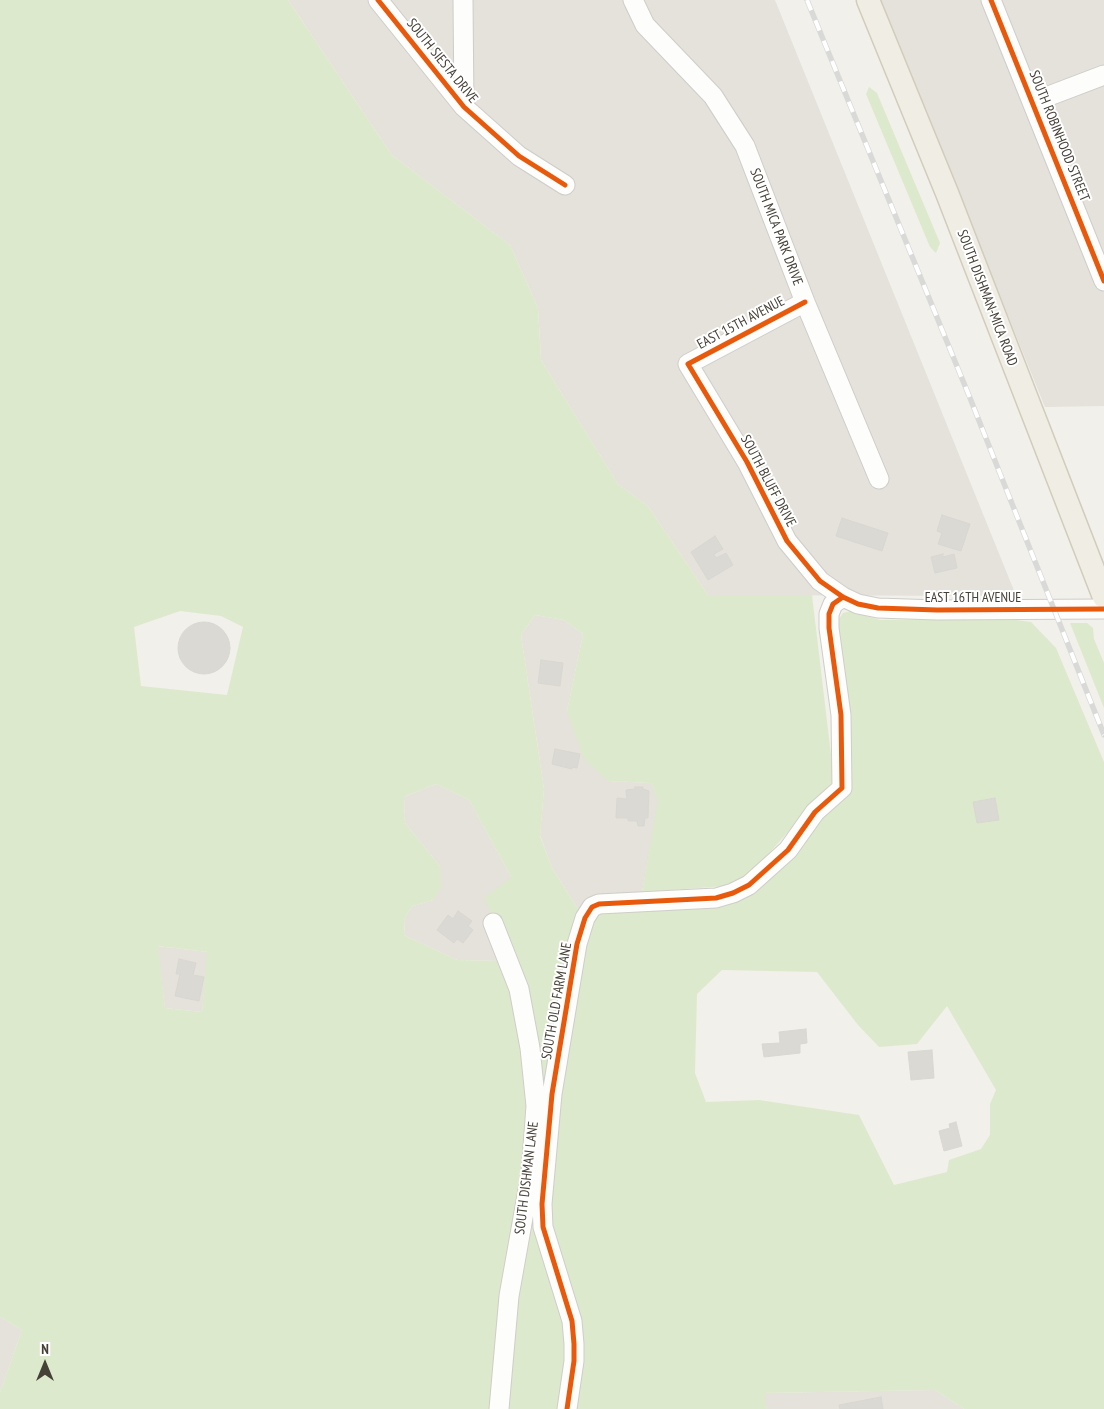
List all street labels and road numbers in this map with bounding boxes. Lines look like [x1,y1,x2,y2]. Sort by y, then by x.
street label: SOUTH SIESTA DRIVE [403,15,481,107]
street label: SOUTH ROBINHOOD STREET [1025,68,1093,204]
street label: SOUTH MICA PARK DRIVE [746,166,806,288]
street label: SOUTH DISHMAN-MICA ROAD [953,228,1021,368]
street label: EAST 15TH AVENUE [694,293,788,353]
street label: SOUTH BLUFF DRIVE [737,432,799,530]
street label: EAST 16TH AVENUE [925,590,1021,606]
street label: SOUTH OLD FARM LANE [538,941,576,1061]
street label: SOUTH DISHMAN LANE [512,1120,542,1236]

